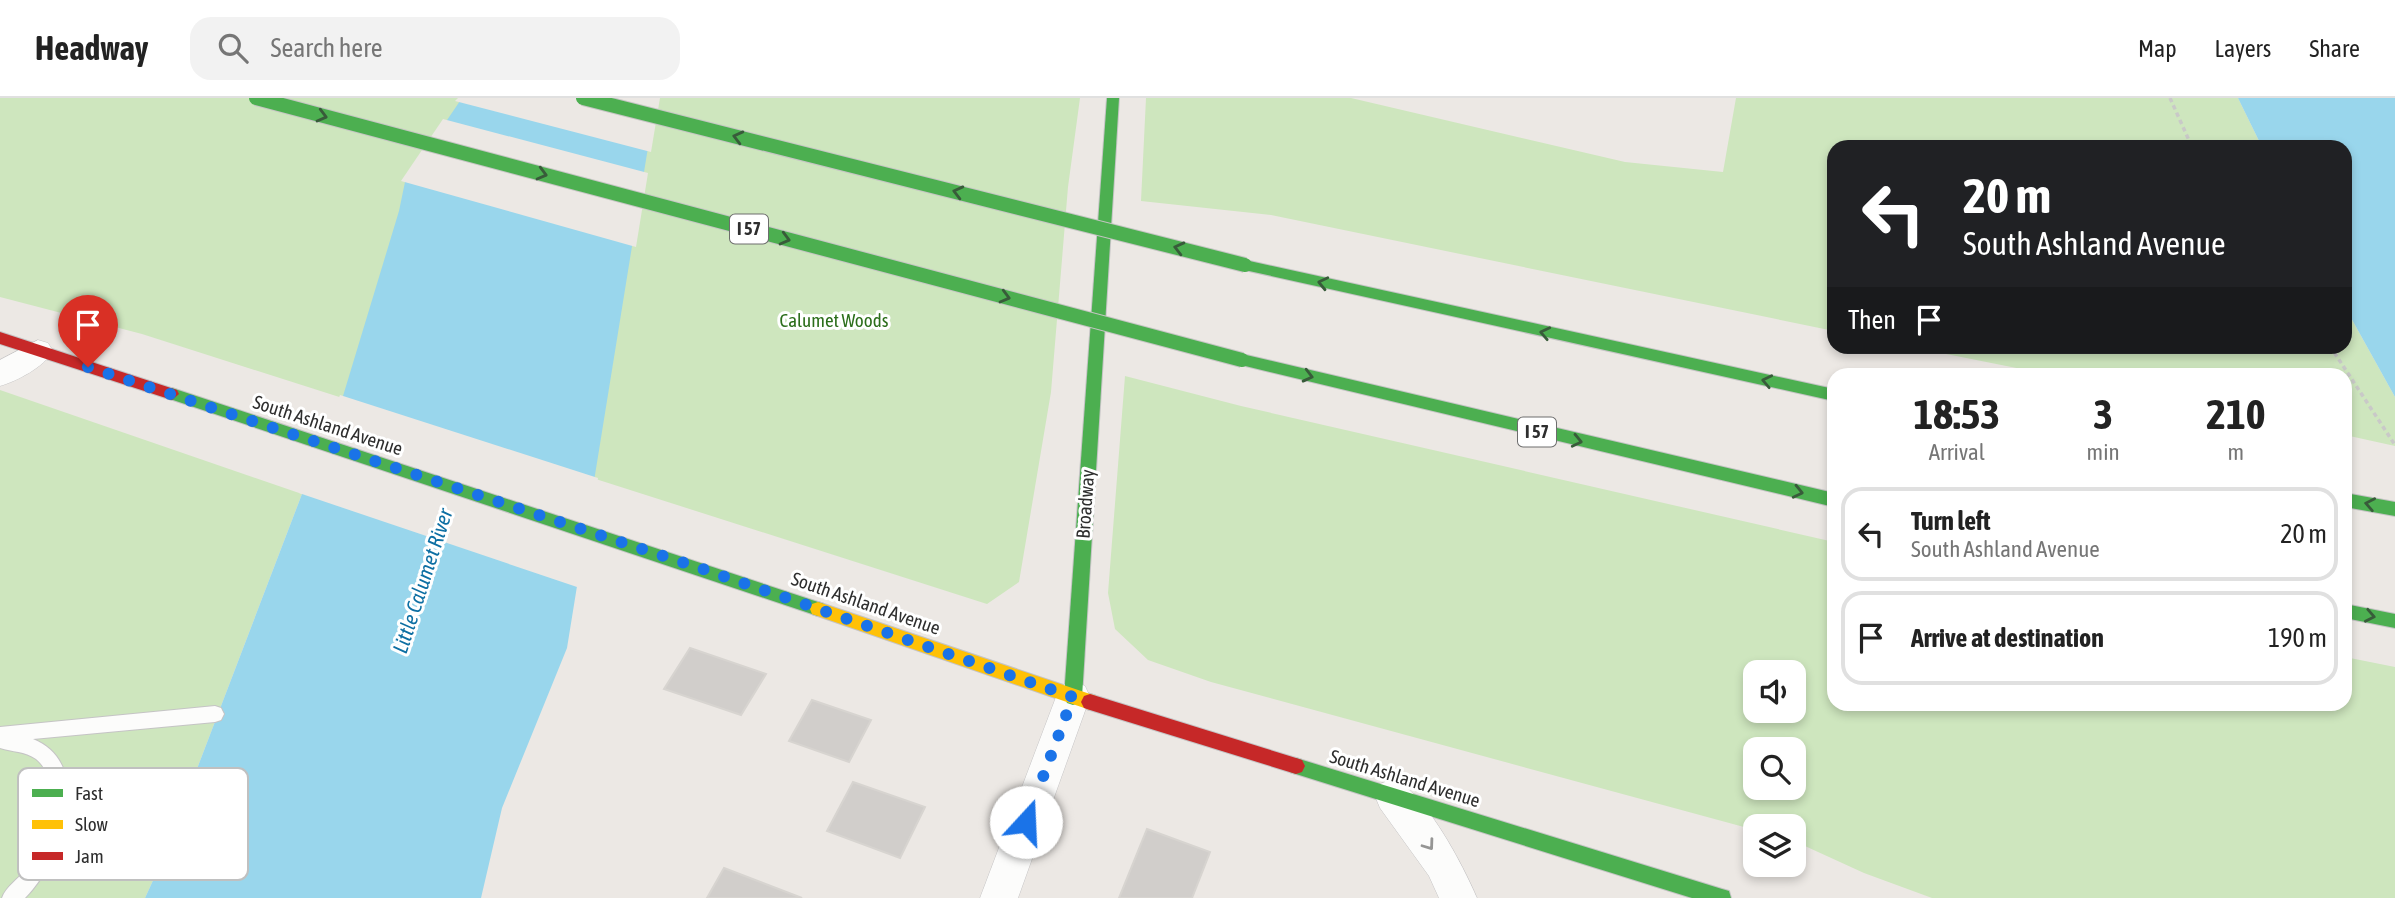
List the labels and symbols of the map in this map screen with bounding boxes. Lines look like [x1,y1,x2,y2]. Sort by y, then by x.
one-way arrow [316,107,328,122]
one-way arrow [732,131,744,145]
one-way arrow [536,166,548,180]
one-way arrow [952,186,964,200]
road number: I 57 [730,214,768,244]
one-way arrow [779,231,791,245]
one-way arrow [1173,242,1185,256]
one-way arrow [1317,276,1329,291]
one-way arrow [999,289,1011,303]
pin [58,295,118,367]
park label: Calumet Woods [780,309,889,331]
one-way arrow [1539,327,1551,342]
one-way arrow [1302,368,1314,382]
one-way arrow [1761,375,1773,390]
street label: South Ashland Avenue [250,390,406,460]
road number: I 57 [1518,418,1556,446]
one-way arrow [1571,433,1583,447]
street label: Broadway [1072,469,1098,539]
one-way arrow [1792,484,1804,499]
one-way arrow [2364,498,2376,513]
water label: Little Calumet River [387,505,457,656]
street label: South Ashland Avenue [789,567,943,639]
one-way arrow [2364,607,2376,622]
street label: South Ashland Avenue [1327,745,1483,811]
legend [18,768,248,880]
text: Fast [75,782,103,804]
position arrow [989,785,1063,859]
text: Slow [75,813,109,835]
one-way arrow [1421,837,1433,850]
text: Jam [75,845,104,867]

